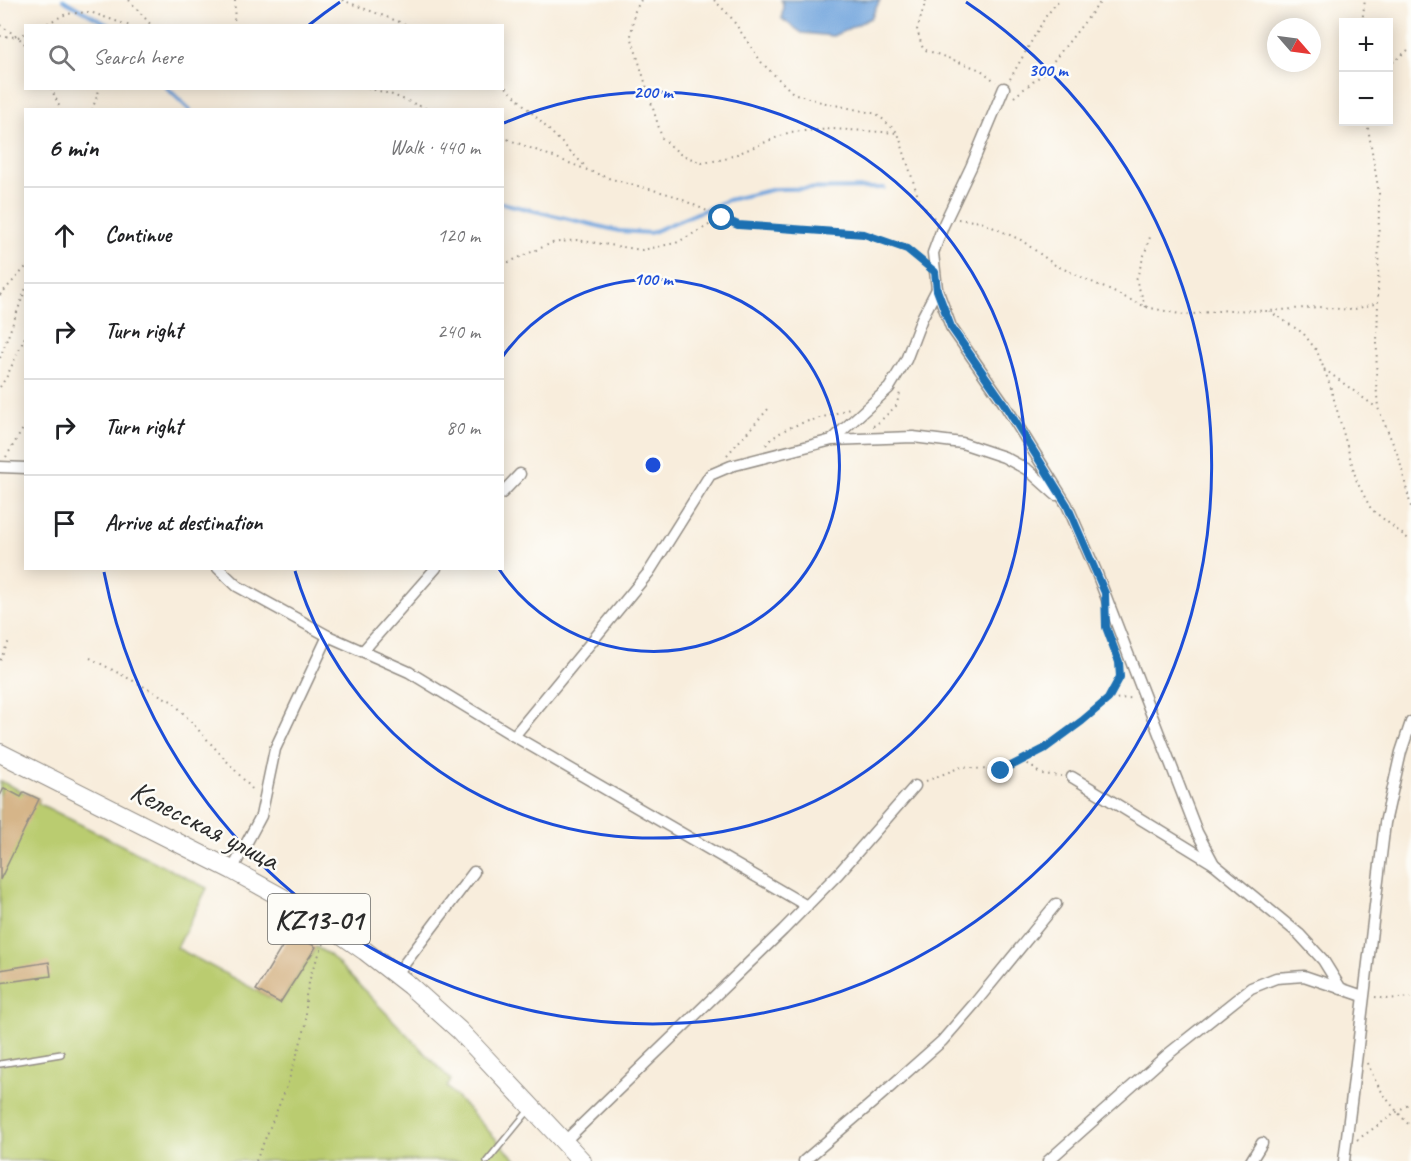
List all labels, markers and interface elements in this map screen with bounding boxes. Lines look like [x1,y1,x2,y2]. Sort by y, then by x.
north arrow [1267,18,1321,72]
map controls [1339,18,1393,126]
button: + [1339,18,1393,72]
search box [24,24,504,90]
icon: search [45,41,78,74]
text: Search here [93,43,183,71]
text: 300 m [1029,59,1069,81]
button: − [1339,72,1393,126]
text: 200 m [634,81,674,103]
text: 6 min [48,131,98,164]
text: Walk · 440 m [390,135,480,160]
route start [708,204,734,230]
icon: ahead [48,219,81,252]
text: Continue [105,221,171,249]
text: 120 m [437,223,480,248]
text: 100 m [634,268,674,290]
icon: right [48,315,81,348]
text: Turn right [105,317,182,345]
text: 240 m [437,319,480,344]
icon: right [48,411,81,444]
text: Turn right [105,413,182,441]
text: 80 m [446,415,480,440]
centre of rings [643,455,663,475]
icon: arrive [48,507,81,540]
text: Arrive at destination [105,509,262,537]
route end [987,757,1013,783]
street label: Келесская улица [124,771,287,879]
road number: KZ13-01 [268,894,370,944]

